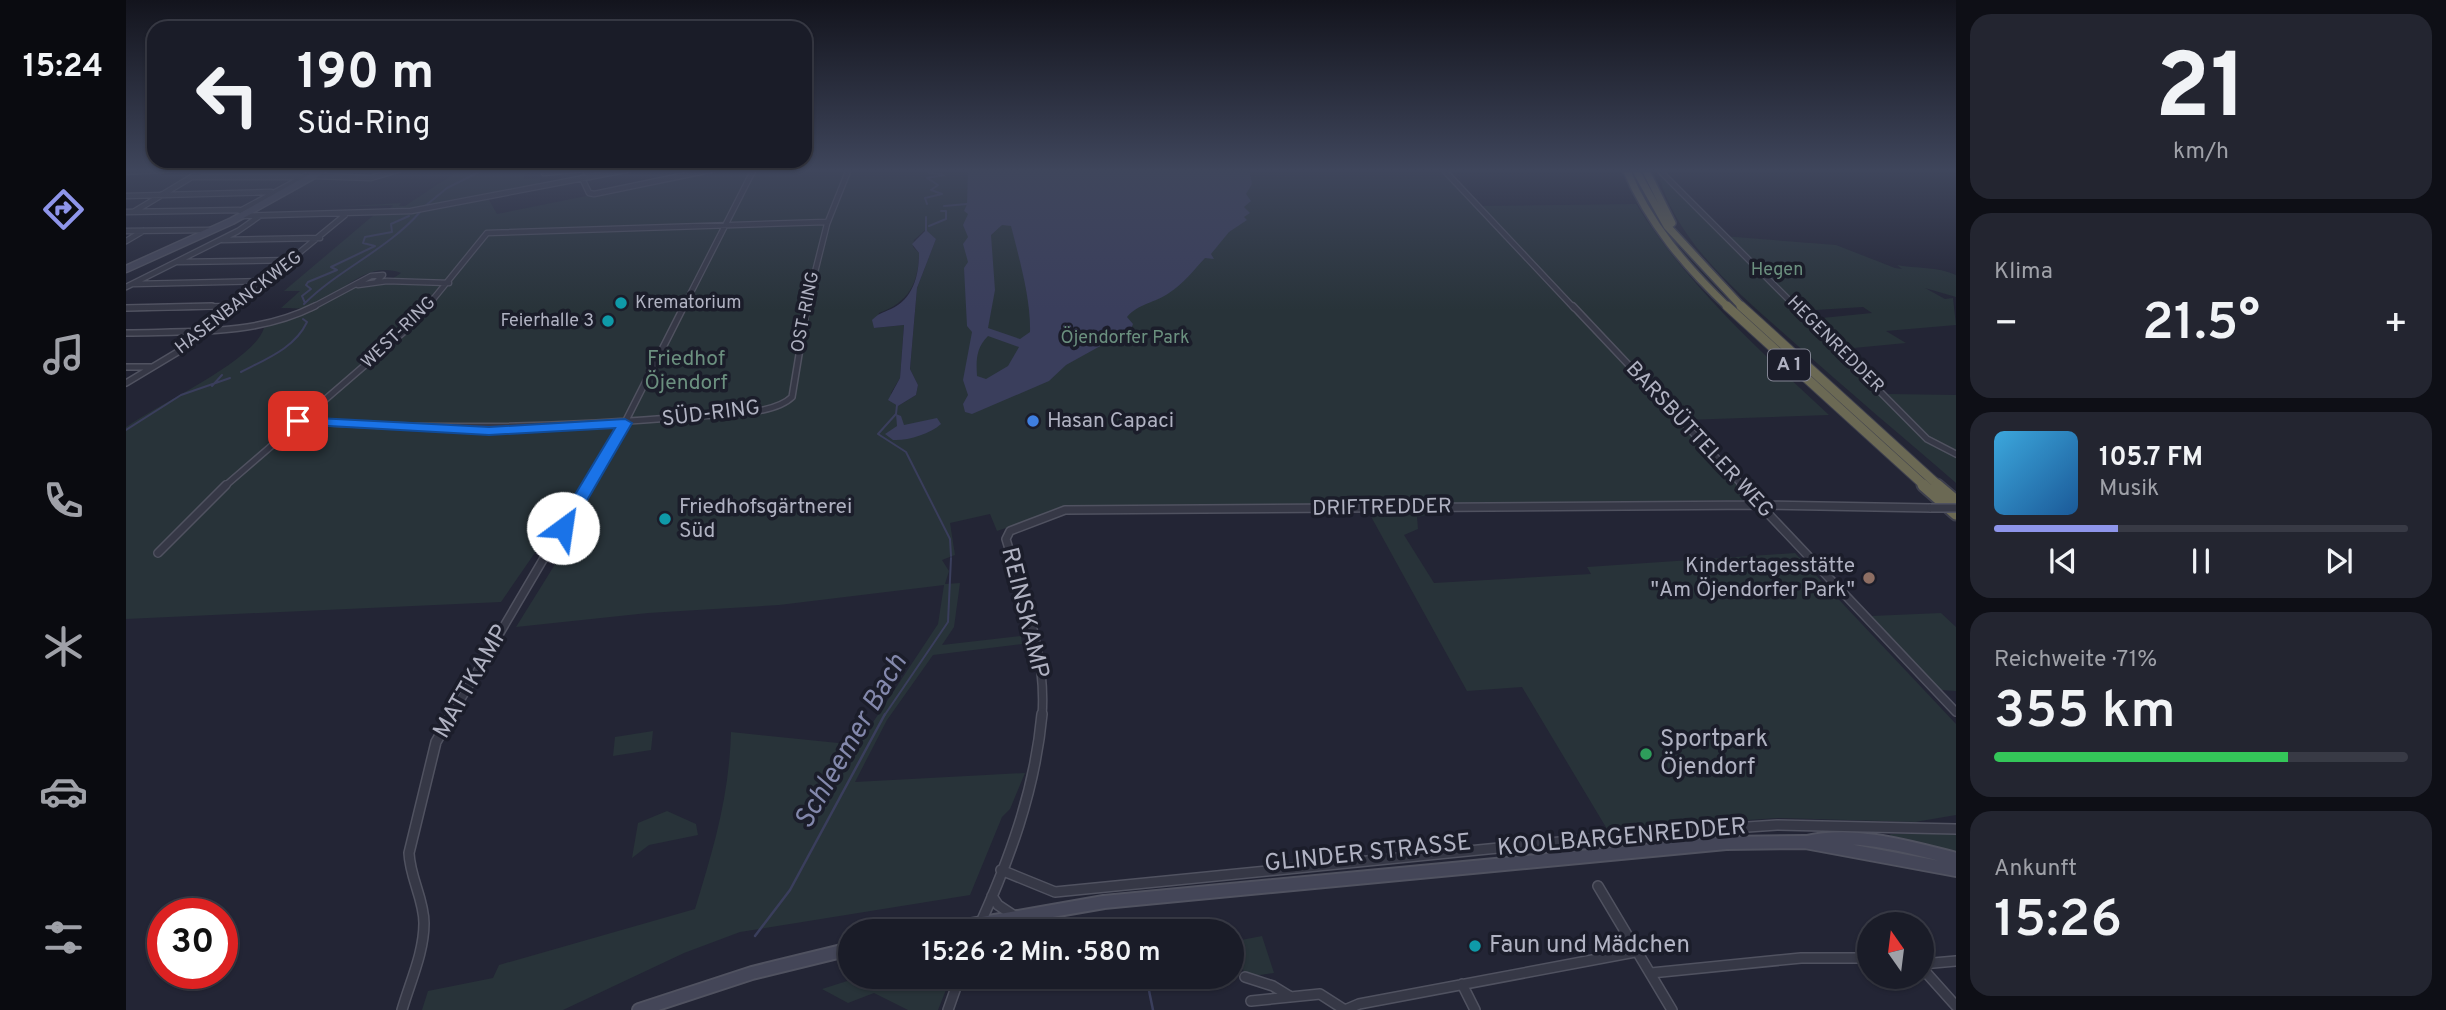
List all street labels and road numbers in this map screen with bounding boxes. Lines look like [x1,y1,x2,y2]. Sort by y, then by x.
street label: HASENBANCKWEG [171,246,307,360]
street label: OST-RING [787,269,825,355]
street label: WEST-RING [357,292,441,374]
street label: HEGENREDDER [1782,292,1888,398]
road number: A 1 [1768,350,1810,380]
street label: BARSBÜTTELER WEG [1619,356,1779,524]
street label: SÜD-RING [660,395,762,433]
street label: DRIFTREDDER [1312,493,1452,523]
street label: REINSKAMP [993,544,1055,682]
street label: MATTKAMP [427,620,517,744]
street label: KOOLBARGENREDDER [1496,812,1748,864]
street label: GLINDER STRASSE [1263,828,1473,880]

